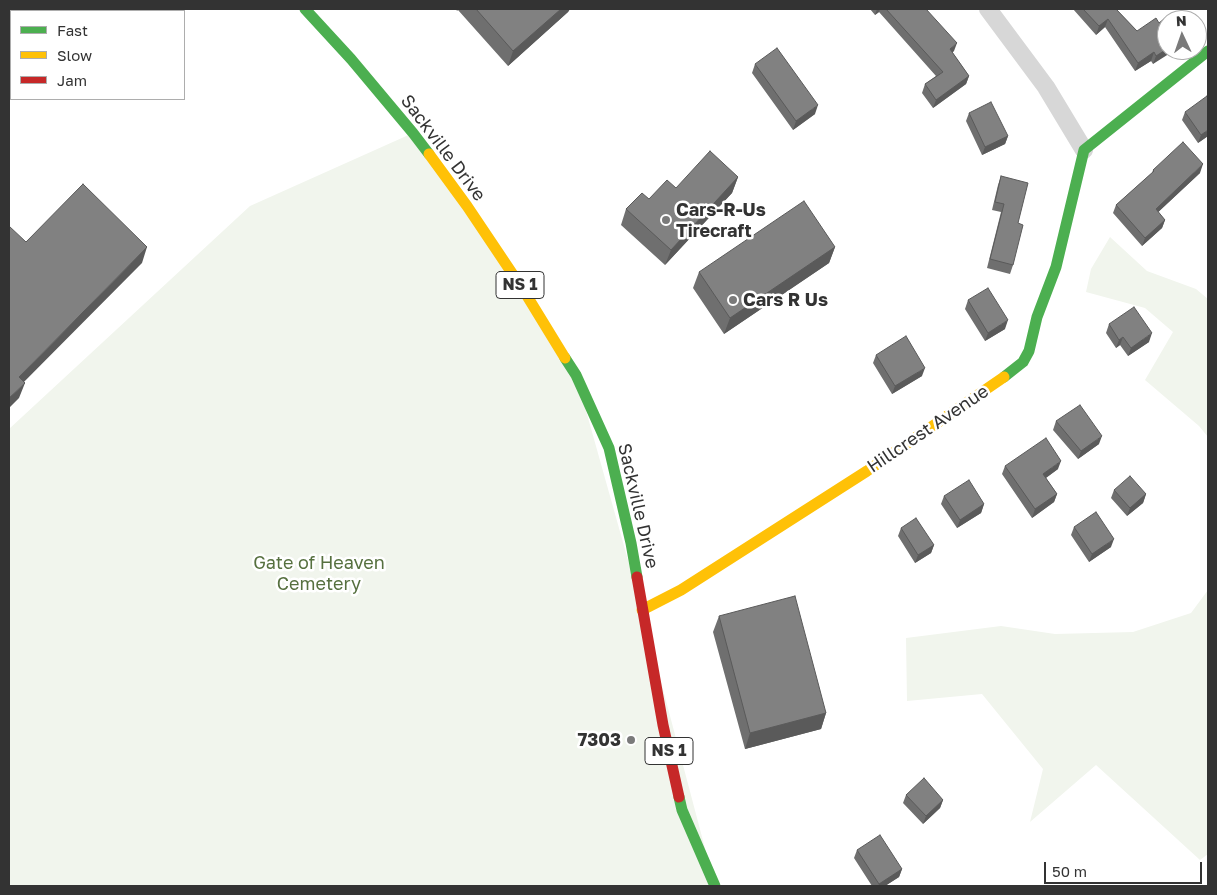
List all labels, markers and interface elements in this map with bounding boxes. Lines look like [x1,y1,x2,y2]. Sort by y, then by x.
legend [10,10,185,100]
north arrow [1157,10,1207,60]
text: N [1175,12,1187,29]
text: Fast [57,21,88,39]
text: Slow [57,46,92,64]
text: Jam [57,71,87,89]
street label: Sackville Drive [396,91,490,205]
place label: Cars-R-Us Tirecraft [676,199,766,242]
marker: Cars-R-Us Tirecraft [660,214,672,226]
road number: NS 1 [496,272,544,298]
place label: Cars R Us [743,289,828,311]
marker: Cars R Us [727,294,739,306]
street label: Hillcrest Avenue [863,380,993,478]
street label: Sackville Drive [613,441,663,571]
park label: Gate of Heaven Cemetery [253,552,385,594]
place label: 7303 [578,729,621,751]
marker: 7303 [625,734,637,746]
road number: NS 1 [645,738,693,764]
scale bar [1047,852,1204,884]
text: 50 m [1052,862,1087,880]

